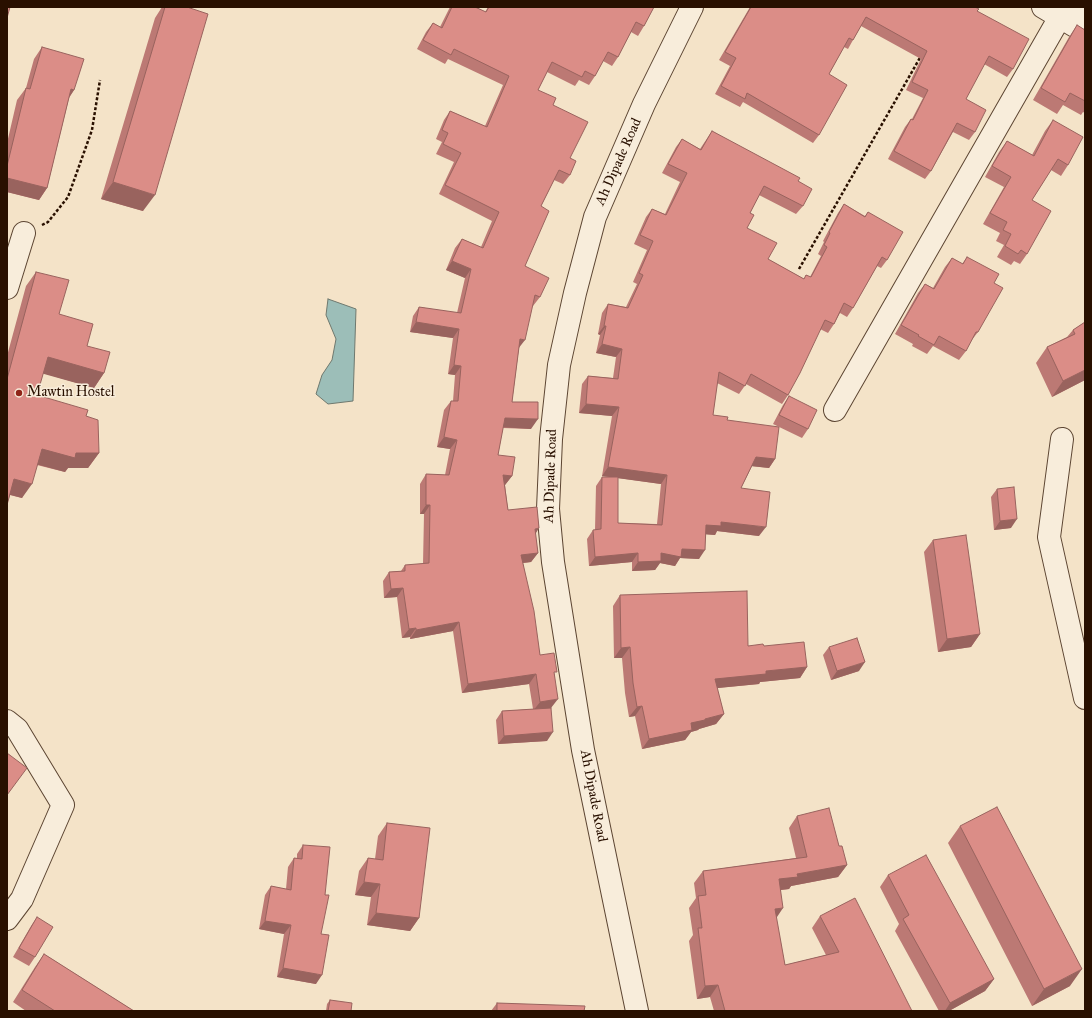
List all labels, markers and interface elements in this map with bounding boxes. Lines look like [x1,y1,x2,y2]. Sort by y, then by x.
street label: Ah Dipade Road [592,116,646,208]
place label: Mawtin Hostel [27,385,115,401]
marker: Mawtin Hostel [14,388,24,398]
street label: Ah Dipade Road [541,429,561,523]
street label: Ah Dipade Road [576,748,610,844]

